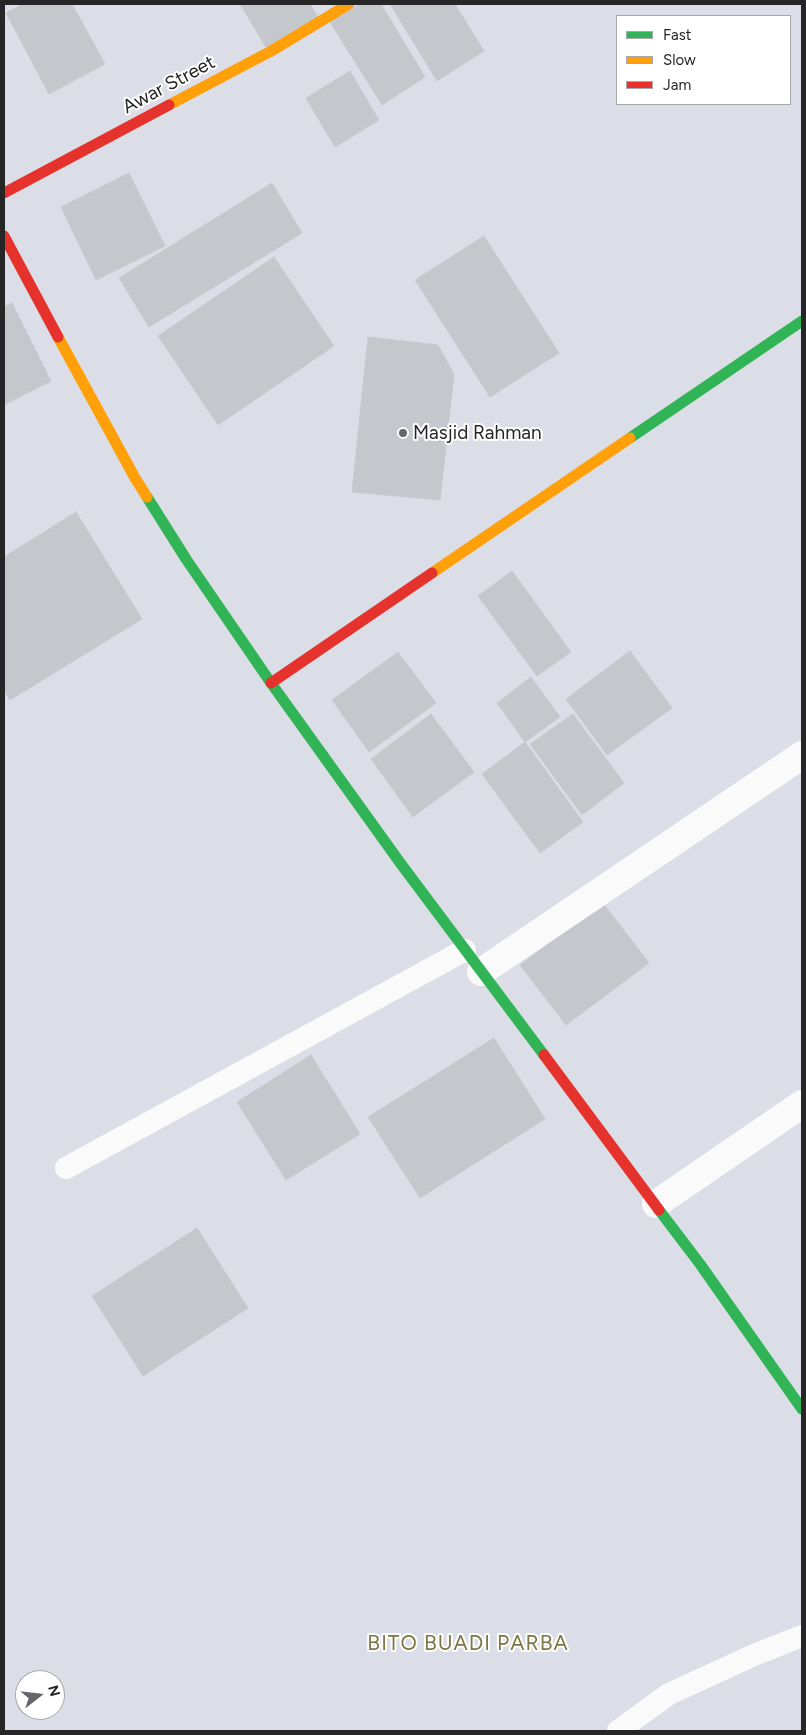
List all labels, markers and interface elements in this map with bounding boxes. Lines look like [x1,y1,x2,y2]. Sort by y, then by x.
legend [616,15,791,105]
text: Fast [663,26,691,44]
street label: Awar Street [119,51,219,119]
text: Slow [663,51,696,69]
text: Jam [663,76,691,94]
place label: Masjid Rahman [413,422,542,444]
marker: Masjid Rahman [397,427,409,439]
district label: BITO BUADI PARBA [365,1631,571,1657]
north arrow [15,1670,65,1720]
text: N [44,1683,64,1699]

